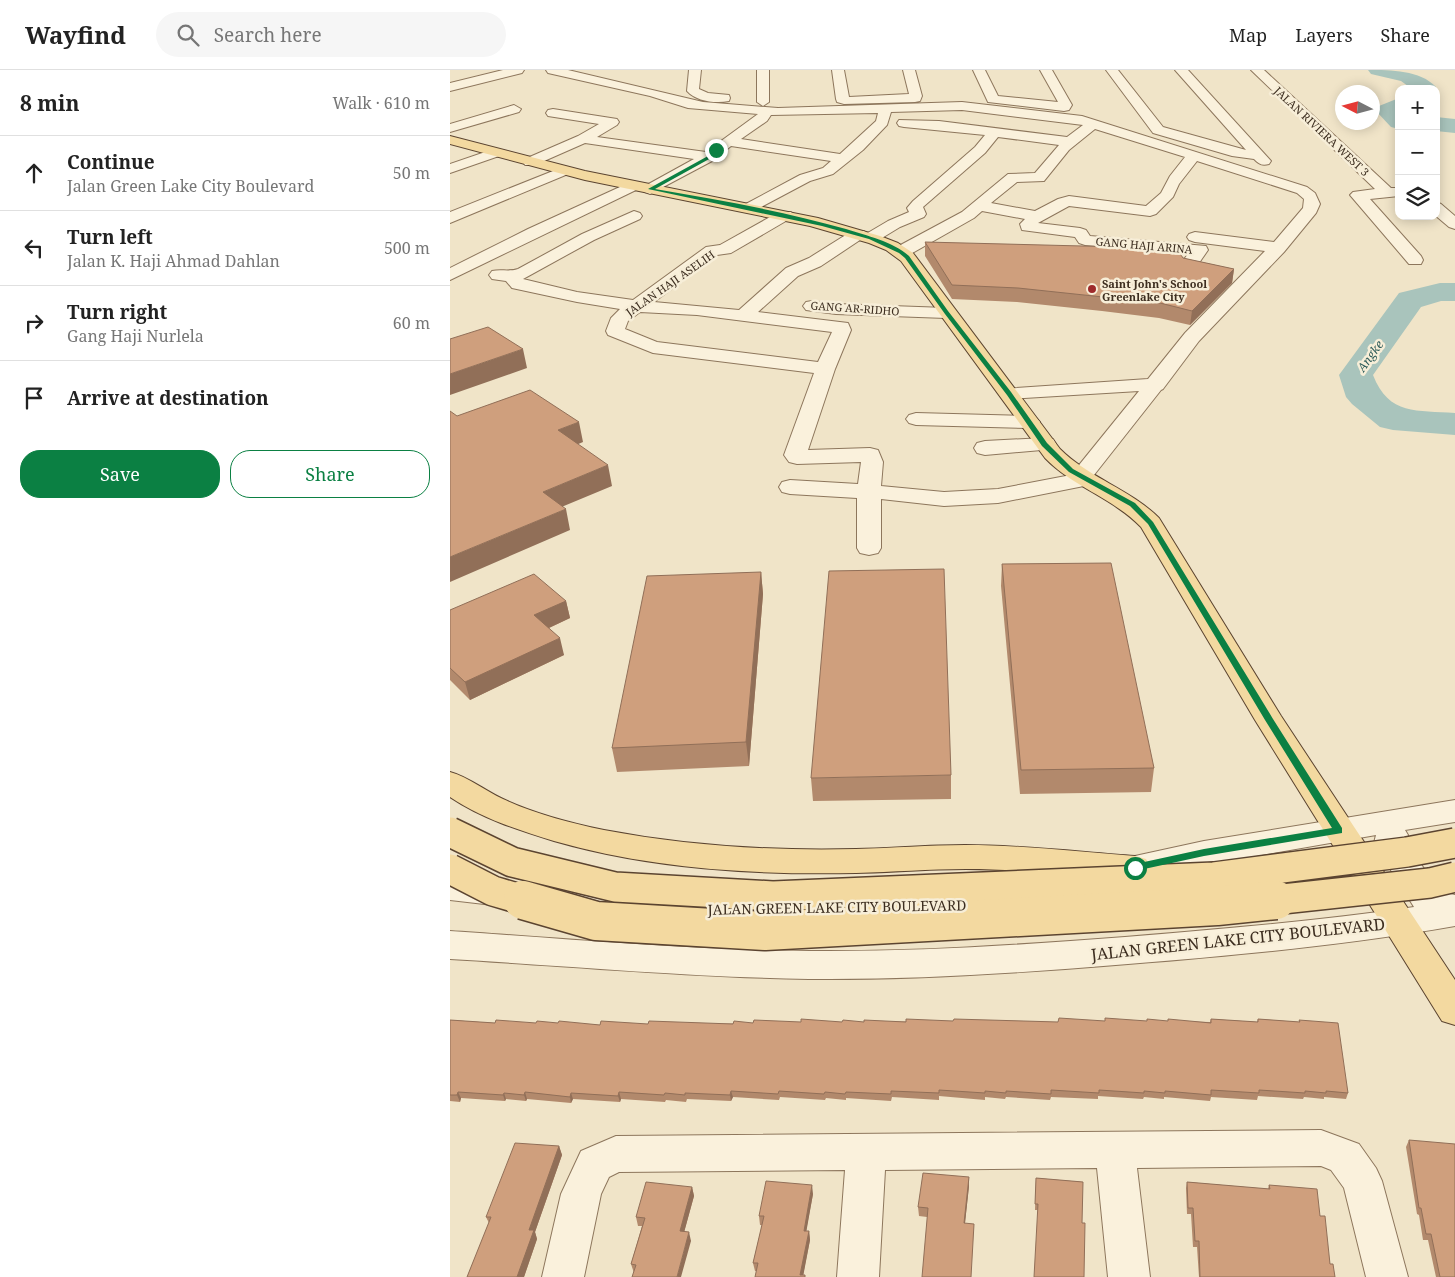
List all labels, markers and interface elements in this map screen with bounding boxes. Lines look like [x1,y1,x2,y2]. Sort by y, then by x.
search box [156,12,506,57]
text: Wayfind [25,18,126,51]
icon: search [174,21,202,49]
text: Search here [214,22,322,48]
text: Map [1229,23,1267,47]
text: Layers [1295,23,1353,47]
text: Share [1381,23,1430,47]
street label: JALAN RIVIERA WEST 3 [1271,82,1373,179]
north arrow [1335,85,1380,130]
map controls [1395,85,1440,220]
button: + [1395,85,1440,130]
text: 8 min [20,89,79,117]
text: Walk · 610 m [333,92,430,114]
button: − [1395,130,1440,175]
route end [705,139,728,162]
text: Continue [67,149,155,175]
icon: ahead [20,159,48,187]
text: 50 m [393,162,430,184]
text: Jalan Green Lake City Boulevard [67,175,314,197]
button: layers [1395,175,1440,220]
text: Turn left [67,224,153,250]
street label: GANG HAJI ARINA [1095,233,1193,257]
icon: left [20,234,48,262]
text: 500 m [384,237,430,259]
street label: JALAN HAJI ASELIH [622,247,718,320]
text: Jalan K. Haji Ahmad Dahlan [67,250,280,272]
place label: Saint John's School Greenlake City [1102,276,1207,304]
marker: Saint John's School Greenlake City [1086,283,1098,295]
street label: GANG AR-RIDHO [810,297,900,319]
text: Turn right [67,299,167,325]
icon: right [20,309,48,337]
text: 60 m [393,312,430,334]
text: Gang Haji Nurlela [67,325,204,347]
water label: Angke [1352,337,1387,376]
icon: arrive [20,384,48,412]
text: Arrive at destination [67,385,269,411]
button: Save [20,450,220,498]
button: Share [230,450,430,498]
route start [1124,857,1147,880]
street label: JALAN GREEN LAKE CITY BOULEVARD [707,895,966,919]
street label: JALAN GREEN LAKE CITY BOULEVARD [1089,913,1386,965]

